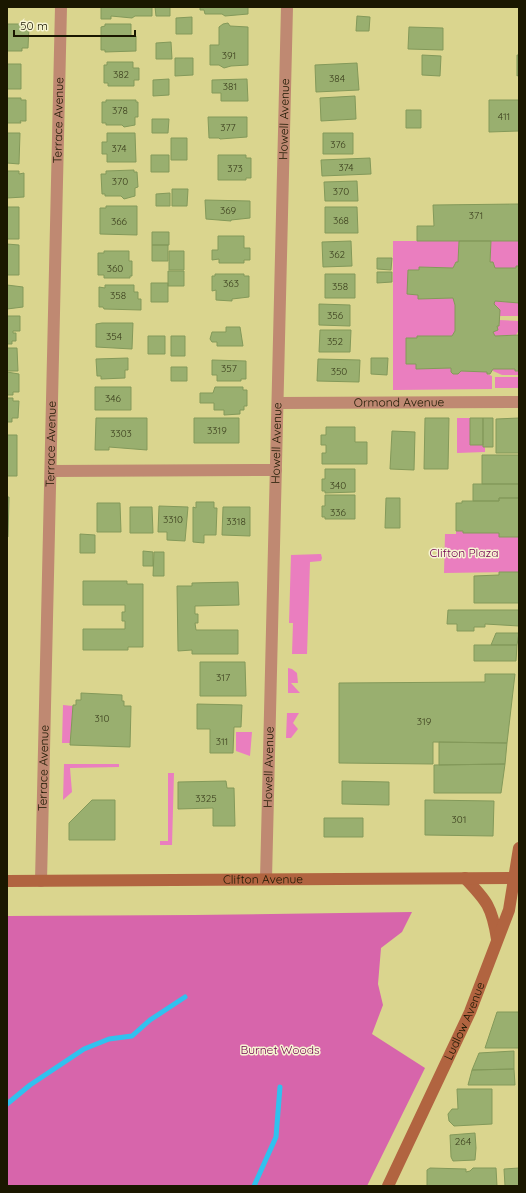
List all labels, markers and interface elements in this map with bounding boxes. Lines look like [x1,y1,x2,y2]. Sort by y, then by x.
scale bar [14,12,135,38]
text: 50 m [20,18,48,33]
house number: 391 [222,49,236,62]
house number: 382 [113,68,130,81]
house number: 384 [329,72,345,85]
street label: Terrace Avenue [49,77,66,164]
street label: Howell Avenue [275,78,292,160]
house number: 381 [223,80,237,93]
house number: 378 [112,104,128,117]
house number: 411 [498,110,510,123]
house number: 377 [220,121,236,134]
house number: 376 [330,138,346,151]
house number: 374 [111,142,127,155]
house number: 374 [338,161,354,174]
house number: 373 [227,162,243,175]
house number: 370 [112,175,128,188]
house number: 370 [333,185,349,198]
house number: 369 [220,204,237,217]
house number: 371 [469,209,483,222]
house number: 368 [333,214,349,227]
house number: 366 [111,215,128,228]
house number: 362 [329,248,346,261]
house number: 360 [107,262,123,275]
house number: 363 [223,277,239,290]
house number: 358 [332,280,348,293]
house number: 358 [110,289,126,302]
house number: 356 [327,309,344,322]
house number: 354 [106,330,122,343]
house number: 352 [327,335,344,348]
house number: 357 [221,362,237,375]
house number: 350 [331,365,347,378]
house number: 346 [105,392,122,405]
street label: Ormond Avenue [354,394,445,410]
street label: Terrace Avenue [42,401,59,487]
street label: Howell Avenue [268,402,284,484]
house number: 3319 [207,424,227,437]
house number: 3303 [110,427,132,440]
house number: 340 [330,479,346,492]
house number: 336 [330,506,347,519]
house number: 3310 [163,513,183,526]
house number: 3318 [226,515,246,528]
park label: Clifton Plaza [429,545,499,560]
house number: 317 [216,671,230,684]
house number: 310 [95,712,109,725]
house number: 319 [417,715,432,728]
street label: Terrace Avenue [35,724,52,811]
street label: Howell Avenue [260,726,277,808]
house number: 311 [216,735,228,748]
house number: 3325 [195,792,217,805]
house number: 301 [452,813,466,826]
street label: Clifton Avenue [223,871,303,887]
street label: Ludlow Avenue [440,979,488,1062]
park label: Burnet Woods [240,1042,320,1057]
house number: 264 [455,1135,471,1148]

